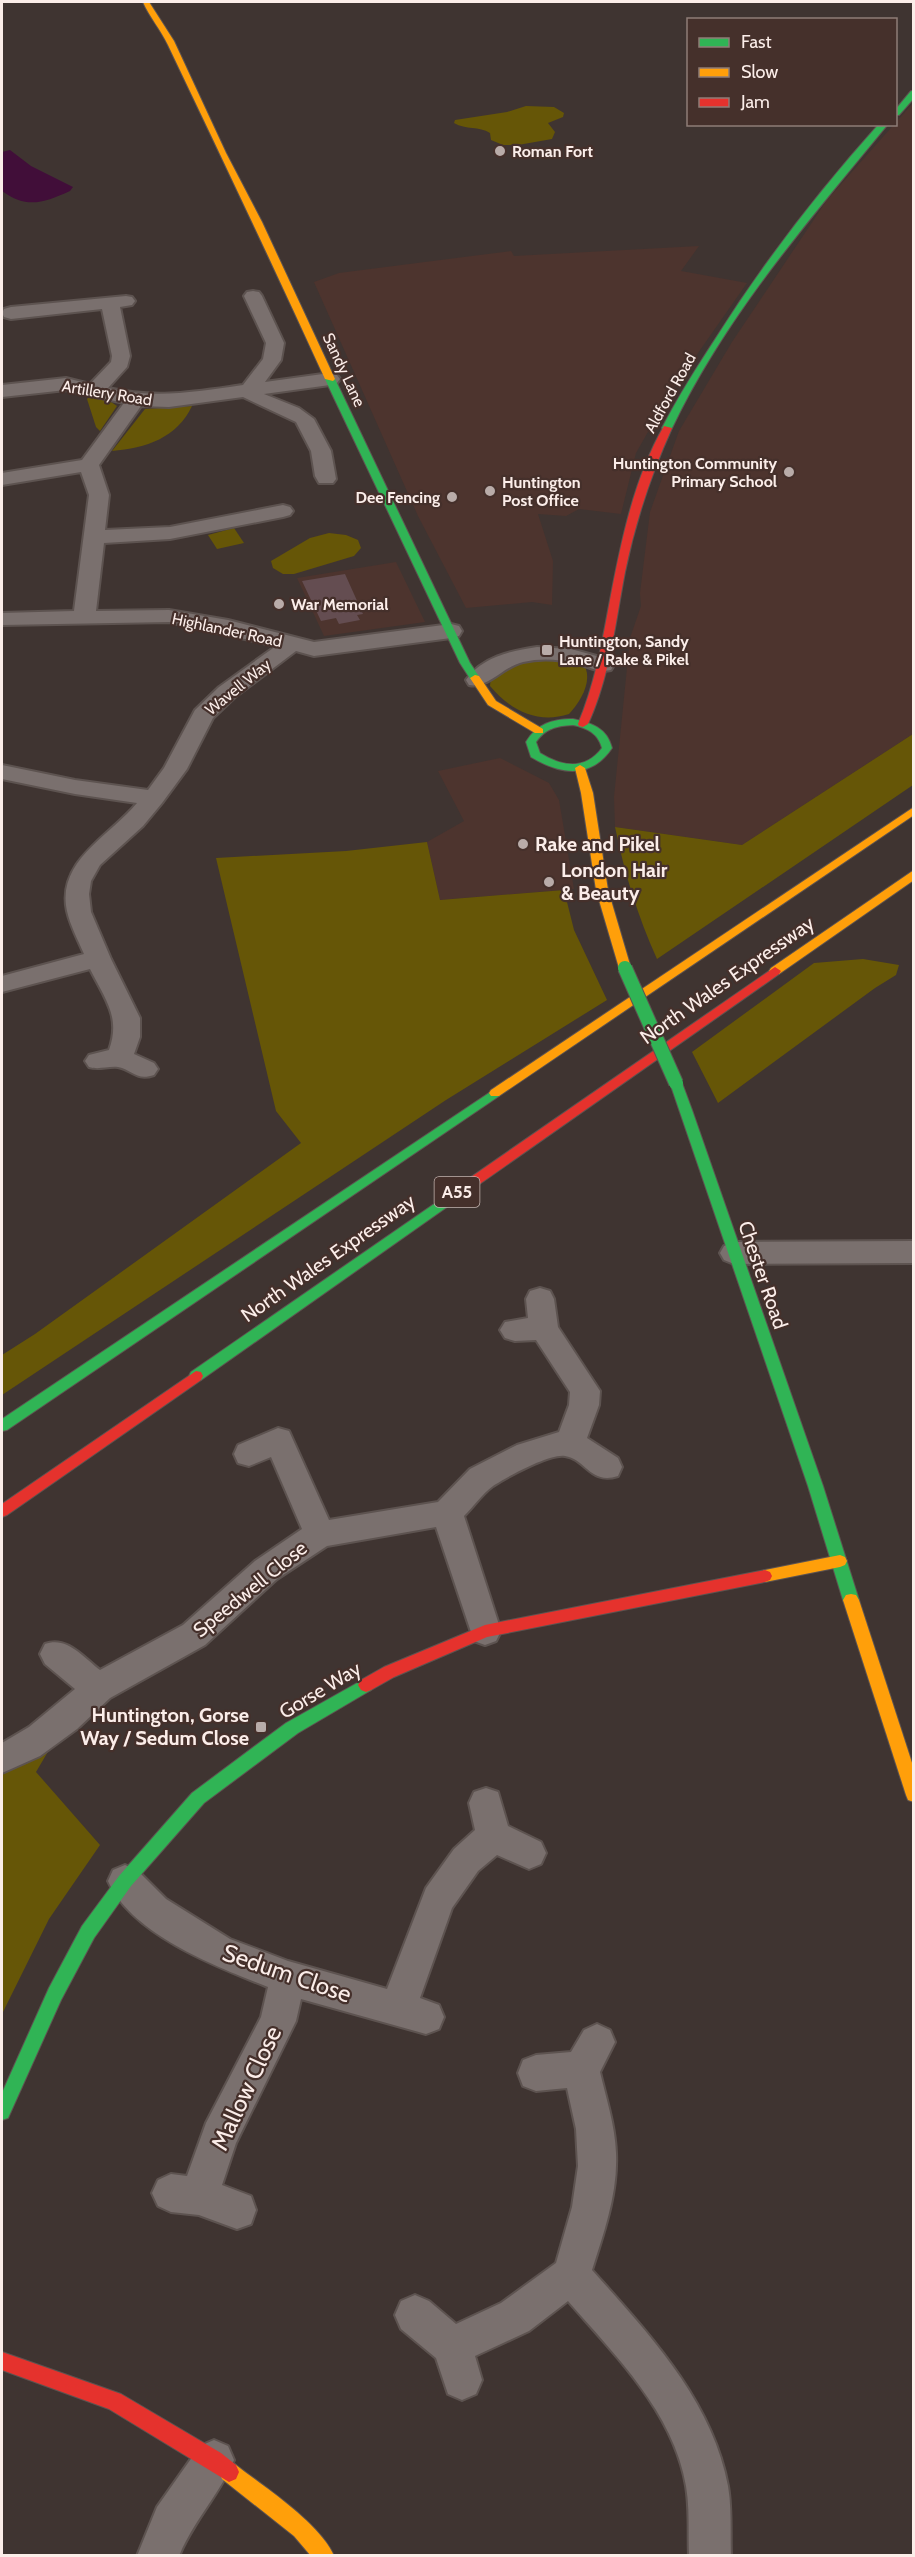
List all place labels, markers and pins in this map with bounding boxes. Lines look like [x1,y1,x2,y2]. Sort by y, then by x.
place label: Roman Fort [512,142,593,161]
marker: Roman Fort [493,144,507,158]
place label: Huntington Community Primary School [613,454,777,491]
marker: Huntington Community Primary School [782,465,796,479]
place label: Huntington Post Office [502,473,581,510]
marker: Huntington Post Office [483,484,497,498]
place label: Dee Fencing [356,488,440,507]
marker: Dee Fencing [445,490,459,504]
place label: War Memorial [291,595,388,614]
marker: War Memorial [272,597,286,611]
place label: Huntington, Sandy Lane / Rake & Pikel [559,632,689,669]
marker: Huntington, Sandy Lane / Rake & Pikel [540,643,554,657]
place label: Rake and Pikel [535,832,660,856]
marker: Rake and Pikel [516,837,530,851]
place label: London Hair & Beauty [561,858,668,905]
marker: London Hair & Beauty [542,875,556,889]
place label: Huntington, Gorse Way / Sedum Close [80,1703,249,1750]
marker: Huntington, Gorse Way / Sedum Close [254,1720,268,1734]

